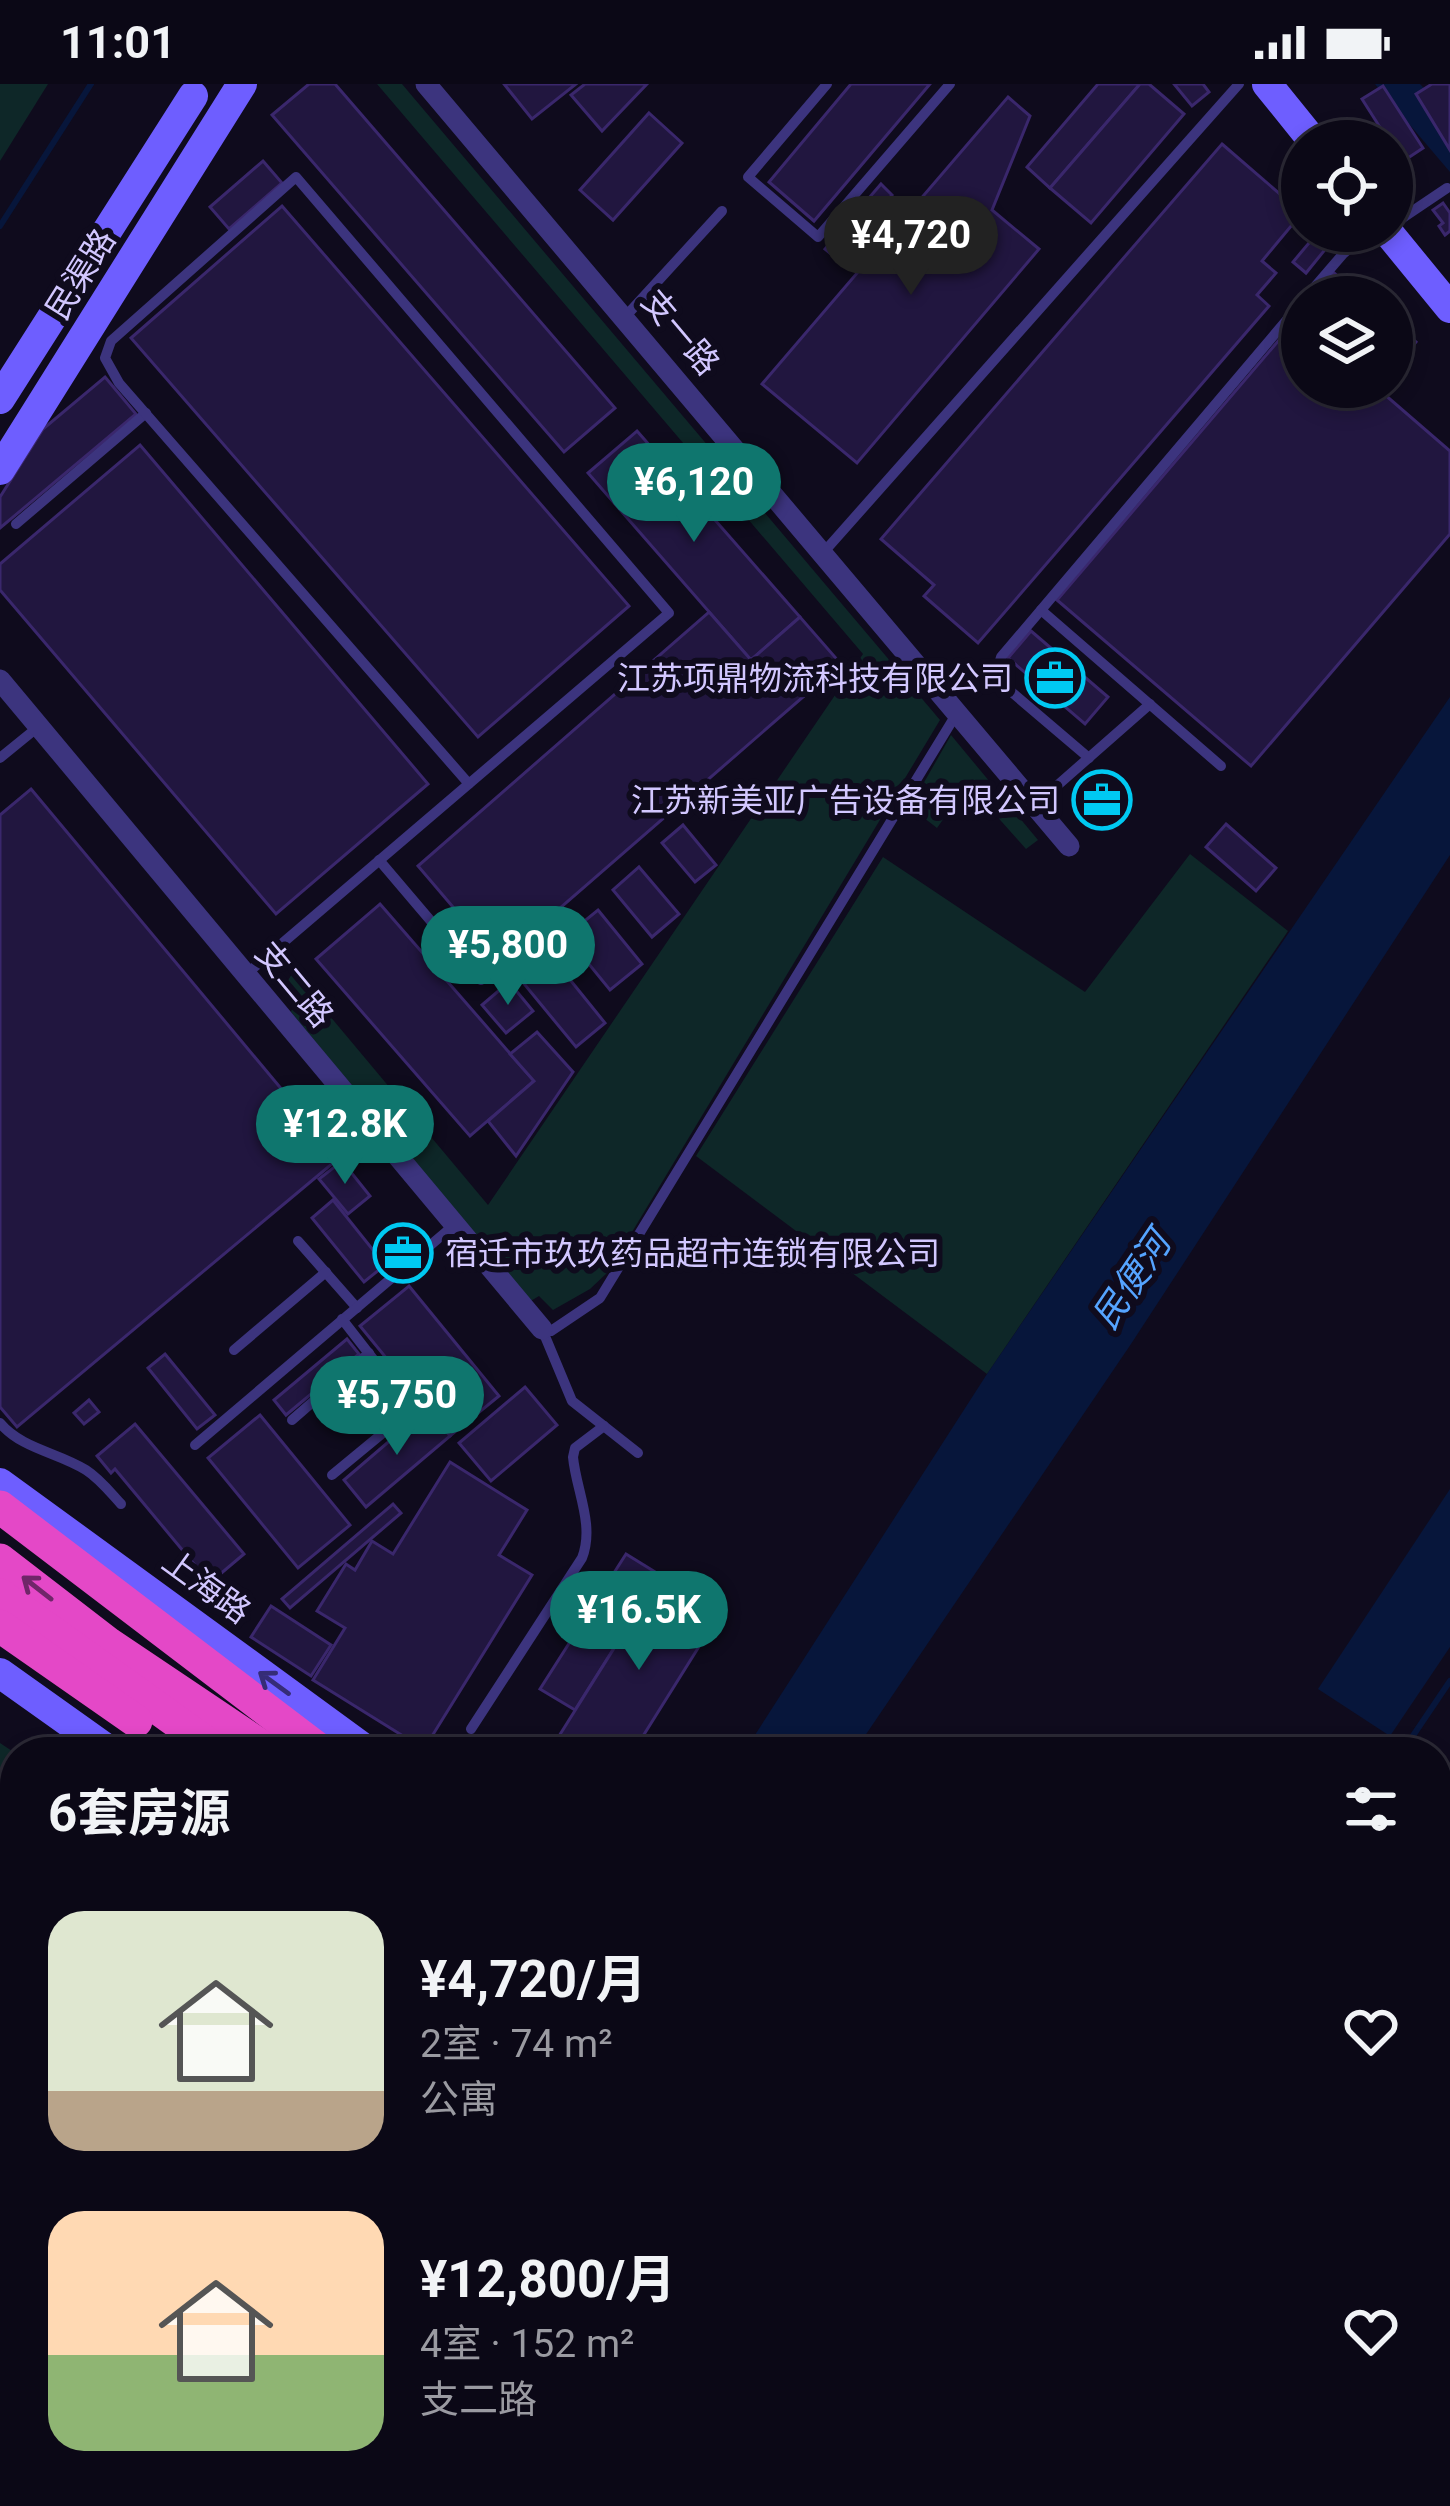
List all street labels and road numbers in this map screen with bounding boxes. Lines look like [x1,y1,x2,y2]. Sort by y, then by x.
street label: 民渠路 [38,222,123,327]
street label: 支一路 [634,282,727,383]
street label: 支二路 [248,934,341,1035]
street label: 上海路 [155,1542,258,1631]

